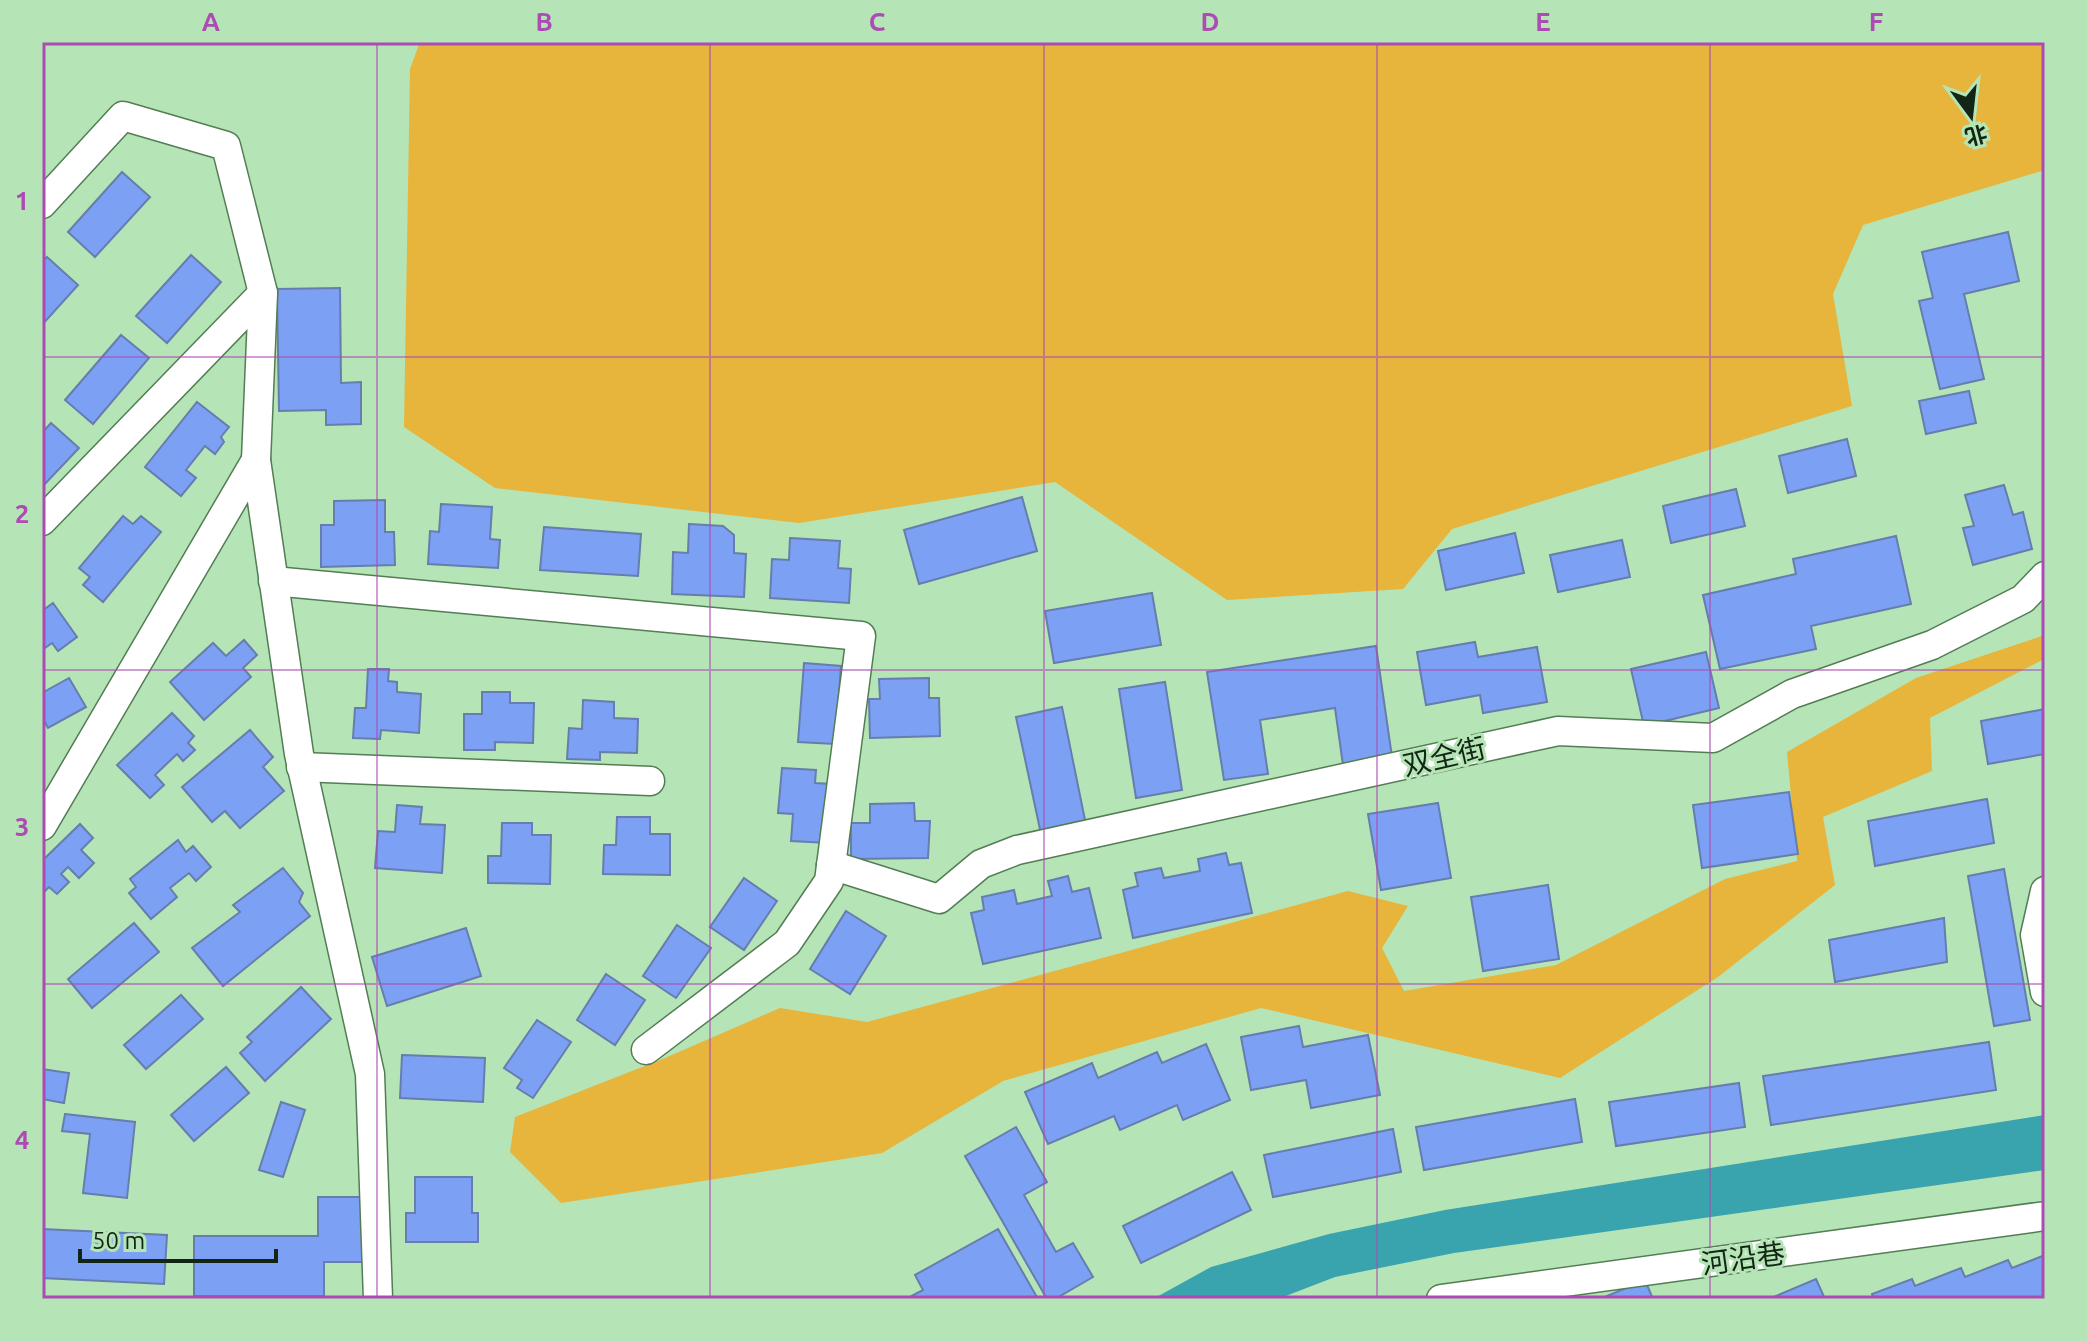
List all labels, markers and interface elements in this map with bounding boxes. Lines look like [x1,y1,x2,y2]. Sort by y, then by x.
text: A [202,7,221,36]
text: B [535,7,553,36]
text: C [869,7,886,36]
text: D [1201,7,1219,36]
text: E [1535,7,1551,36]
text: F [1869,7,1883,36]
north arrow [1931,76,2011,156]
text: 北 [1962,121,1990,151]
text: 1 [15,186,29,215]
text: 2 [15,499,29,528]
street label: 双全街 [1400,731,1488,781]
text: 3 [15,812,29,841]
text: 4 [15,1125,29,1154]
scale bar [80,1213,276,1263]
text: 50 m [92,1227,145,1254]
street label: 河沿巷 [1699,1237,1787,1279]

